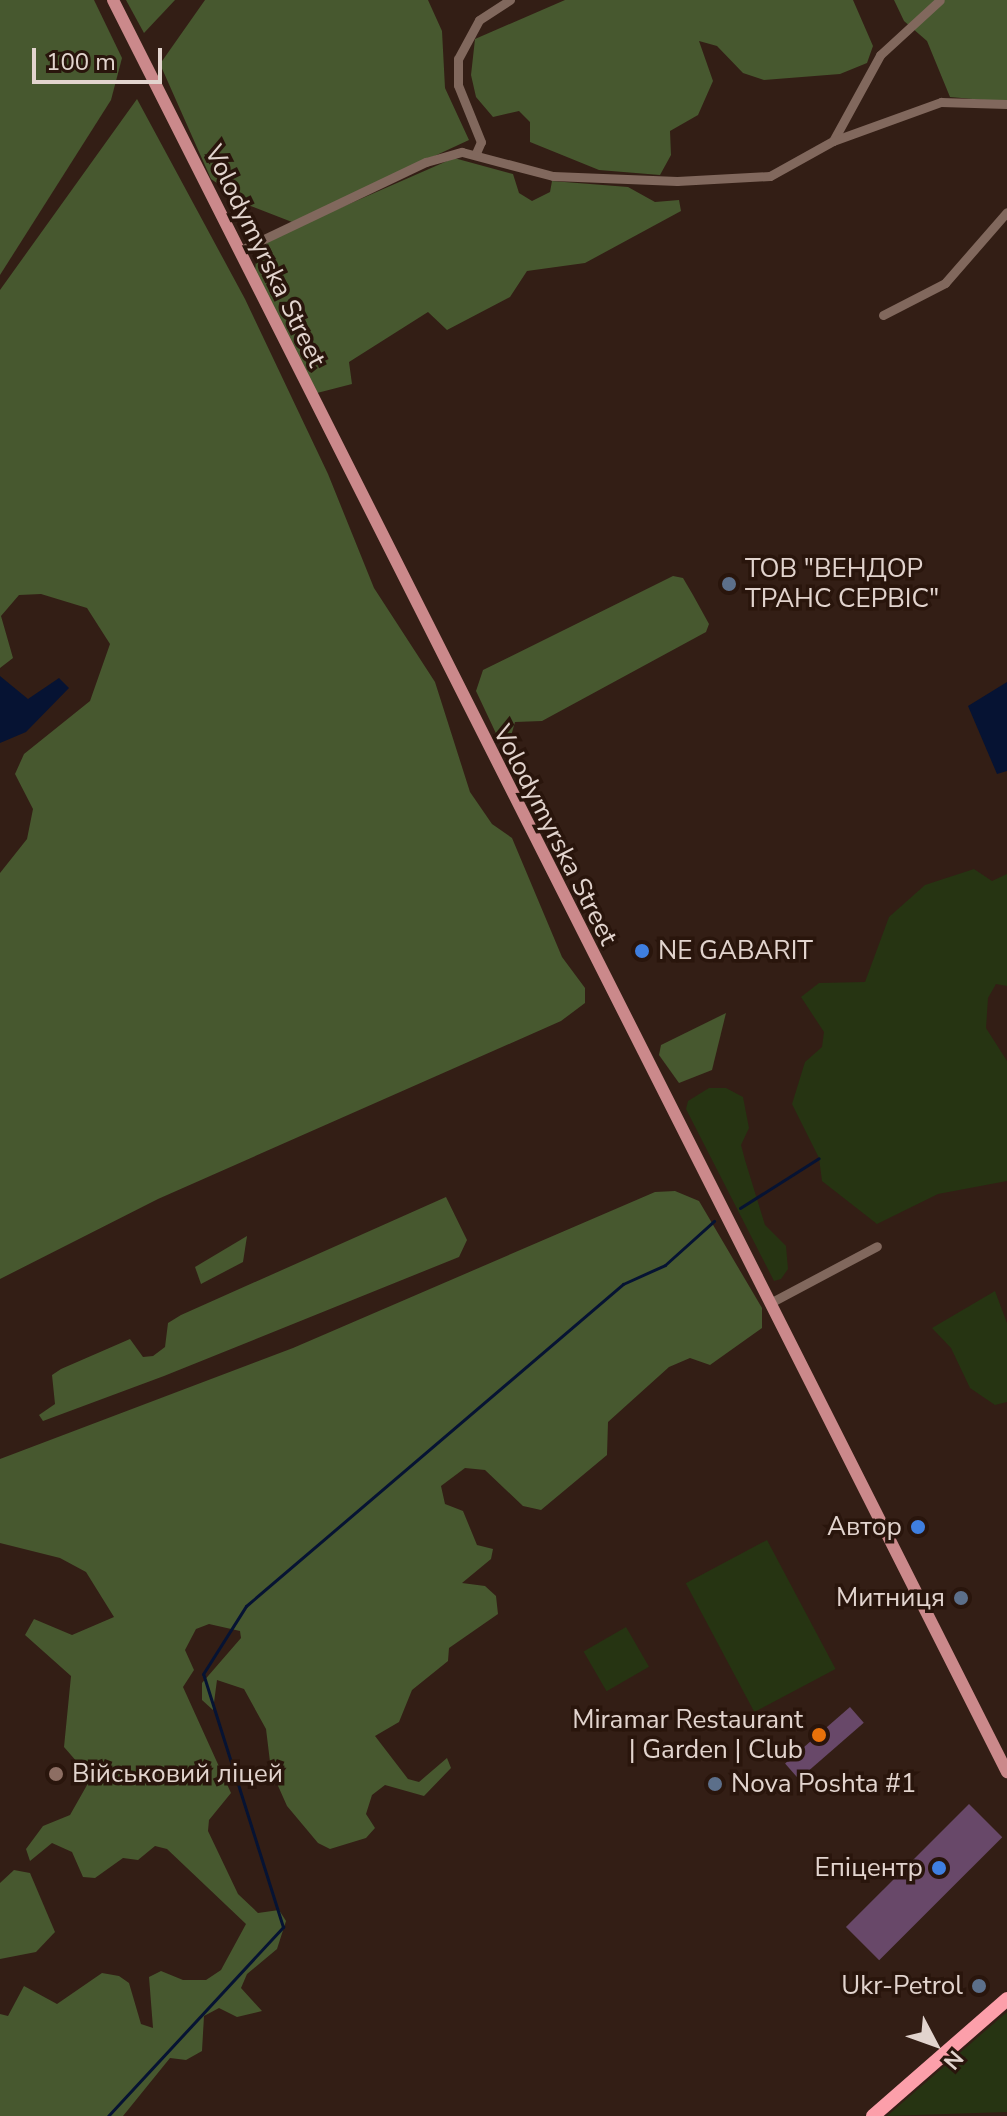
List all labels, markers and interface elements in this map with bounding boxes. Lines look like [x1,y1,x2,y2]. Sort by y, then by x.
scale bar [36,32,166,82]
text: 100 m [46,46,116,78]
street label: Volodymyrska Street [198,140,332,372]
place label: ТОВ "ВЕНДОР ТРАНС СЕРВІС" [745,553,939,614]
marker: ТОВ "ВЕНДОР ТРАНС СЕРВІС" [720,575,738,593]
street label: Volodymyrska Street [486,720,624,950]
place label: NE GABARIT [658,935,813,967]
marker: NE GABARIT [633,942,651,960]
place label: Автор [827,1511,902,1543]
marker: Автор [909,1518,927,1536]
place label: Митниця [836,1582,945,1614]
marker: Митниця [952,1589,970,1607]
place label: Miramar Restaurant | Garden | Club [572,1704,803,1766]
marker: Miramar Restaurant | Garden | Club [810,1726,828,1744]
place label: Військовий ліцей [72,1758,283,1790]
marker: Військовий ліцей [47,1765,65,1783]
place label: Nova Poshta #1 [731,1768,916,1800]
marker: Nova Poshta #1 [706,1775,724,1793]
place label: Епіцентр [815,1852,923,1884]
marker: Епіцентр [930,1859,948,1877]
place label: Ukr-Petrol [841,1970,963,2002]
marker: Ukr-Petrol [970,1977,988,1995]
north arrow [895,2004,975,2084]
text: N [936,2044,970,2076]

